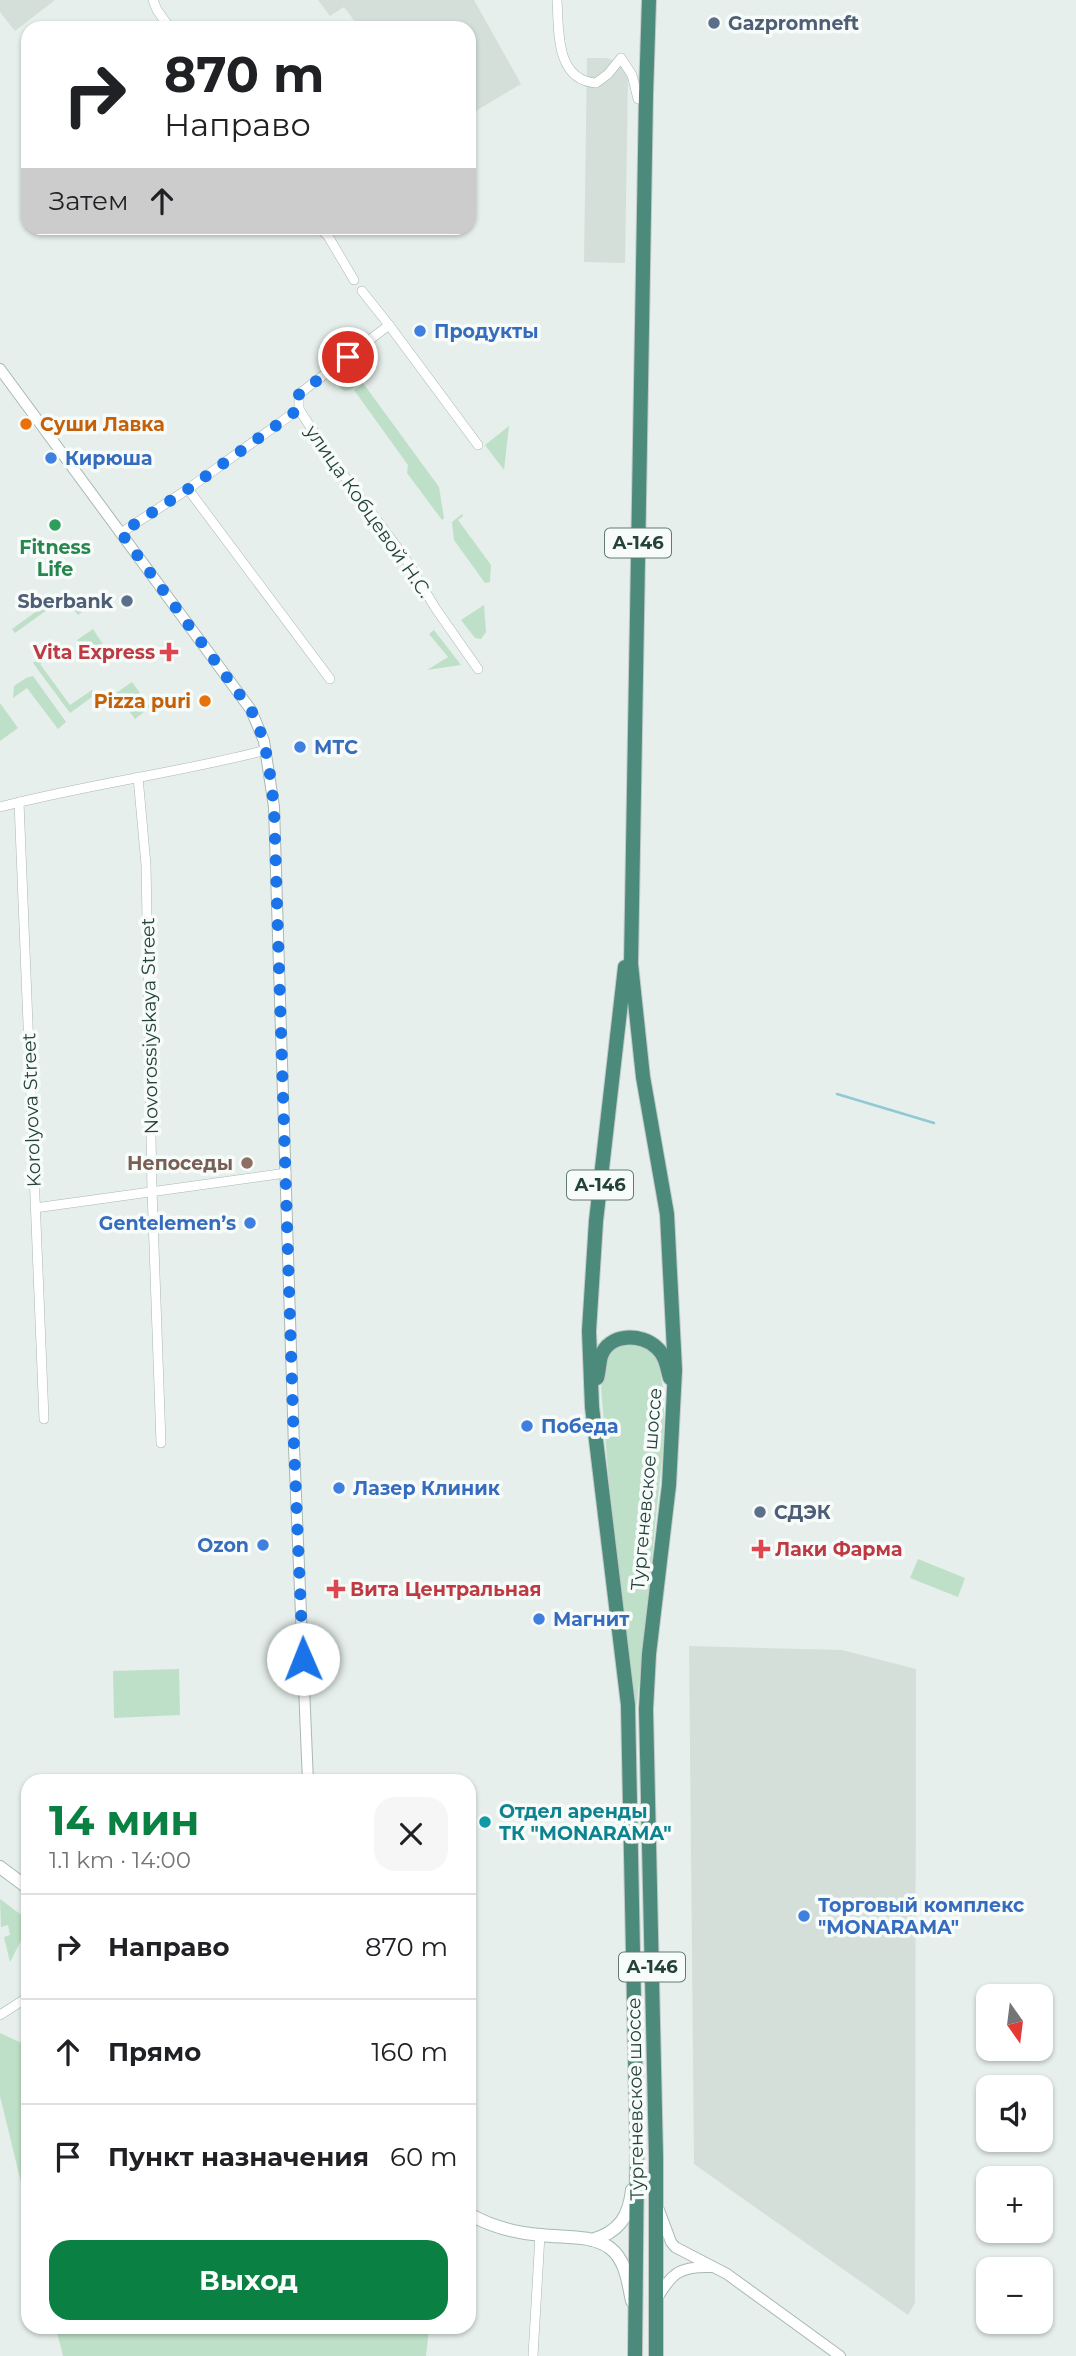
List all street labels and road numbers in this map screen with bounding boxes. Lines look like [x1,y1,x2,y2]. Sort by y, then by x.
street label: улица Кобцевой Н.С. [300,420,437,602]
road number: А-146 [605,528,671,558]
street label: Novorossiyskaya Street [136,917,163,1135]
street label: Korolyova Street [17,1032,46,1188]
road number: А-146 [567,1170,633,1200]
street label: Тургеневское шоссе [626,1387,667,1591]
road number: А-146 [619,1952,685,1982]
street label: Тургеневское шоссе [622,1997,649,2201]

